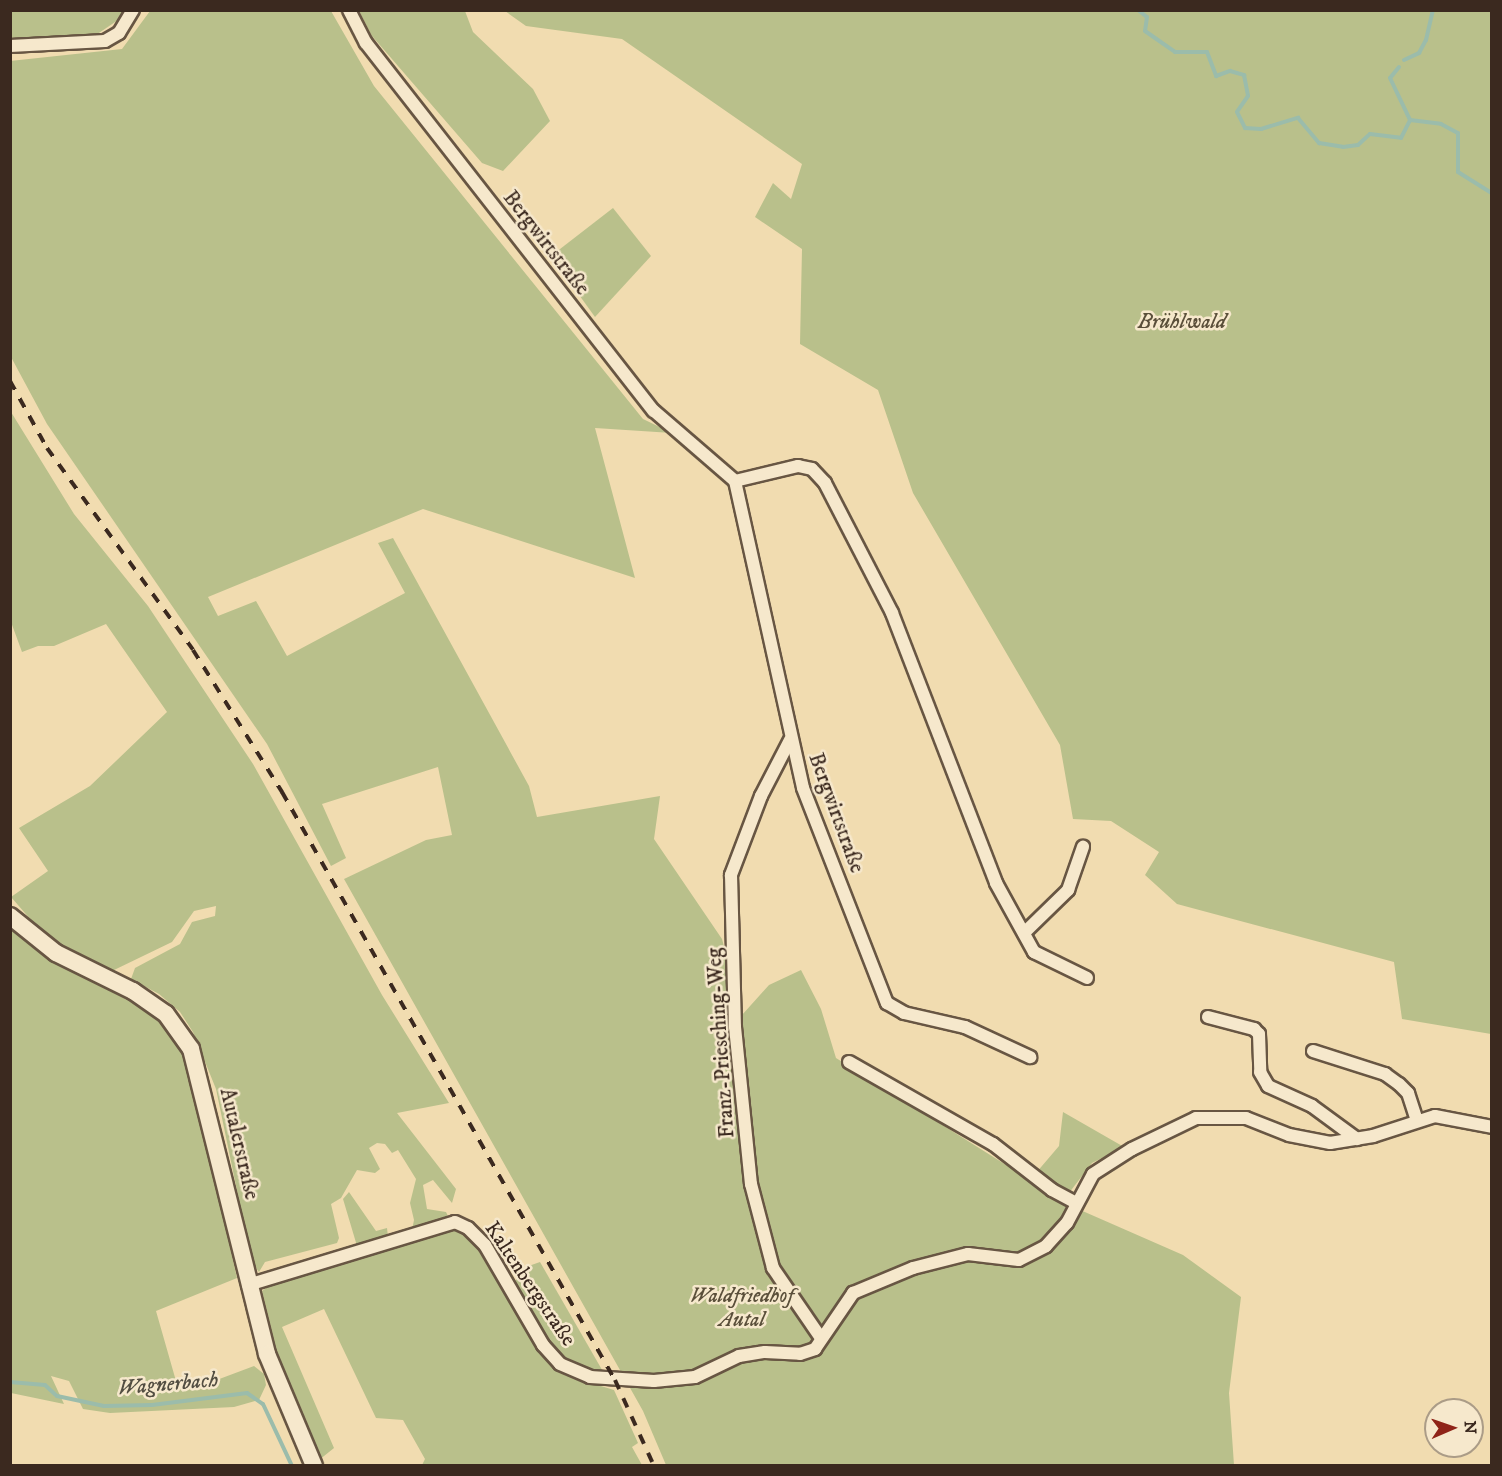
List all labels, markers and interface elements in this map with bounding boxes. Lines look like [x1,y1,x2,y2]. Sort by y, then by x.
street label: Bergwirtstraße [497,186,595,300]
park label: Brühlwald [1138,309,1226,335]
street label: Bergwirtstraße [803,750,869,876]
street label: Franz-Priesching-Weg [702,947,740,1139]
street label: Autalerstraße [214,1086,264,1202]
street label: Kaltenbergstraße [479,1217,581,1351]
park label: Waldfriedhof Autal [690,1283,794,1333]
water label: Wagnerbach [117,1366,219,1402]
north arrow [1424,1398,1484,1458]
text: N [1460,1421,1480,1434]

